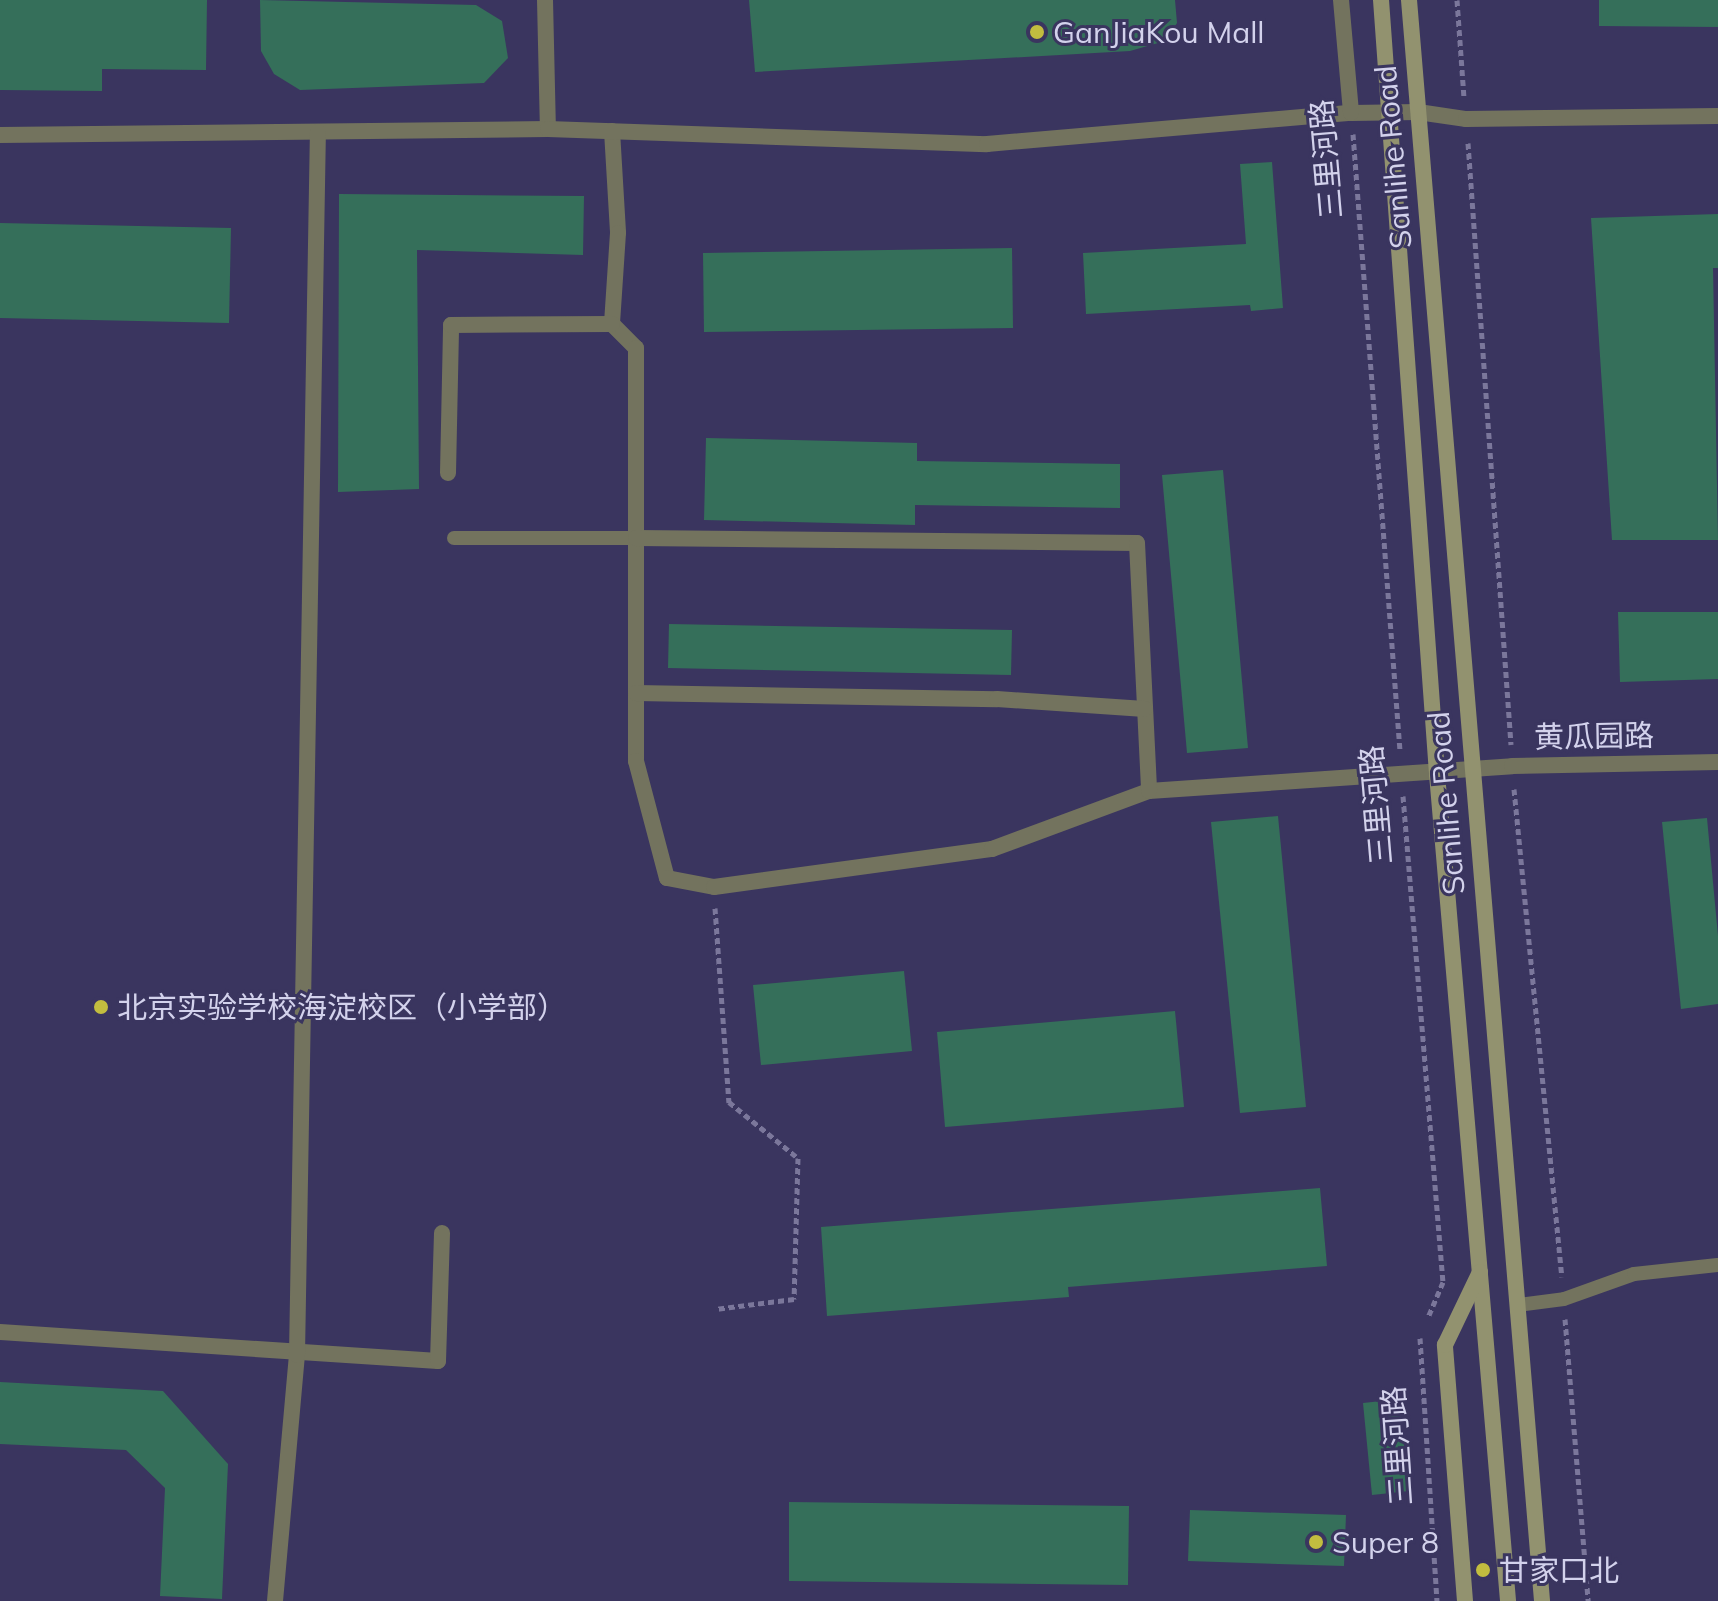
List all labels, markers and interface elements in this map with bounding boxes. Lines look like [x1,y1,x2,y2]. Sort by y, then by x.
place label: GanJiaKou Mall [1053,14,1264,50]
marker: GanJiaKou Mall [1028,23,1046,41]
street label: Sanlihe Road [1367,64,1419,250]
street label: 三里河路 [1303,98,1349,220]
street label: Sanlihe Road [1420,710,1472,896]
street label: 黄瓜园路 [1534,717,1654,755]
street label: 三里河路 [1353,744,1399,866]
place label: 北京实验学校海淀校区（小学部） [117,989,567,1025]
marker: 北京实验学校海淀校区（小学部） [92,998,110,1016]
street label: 三里河路 [1375,1385,1419,1507]
place label: Super 8 [1332,1524,1439,1560]
marker: Super 8 [1307,1533,1325,1551]
place label: 甘家口北 [1499,1552,1619,1588]
marker: 甘家口北 [1474,1561,1492,1579]

